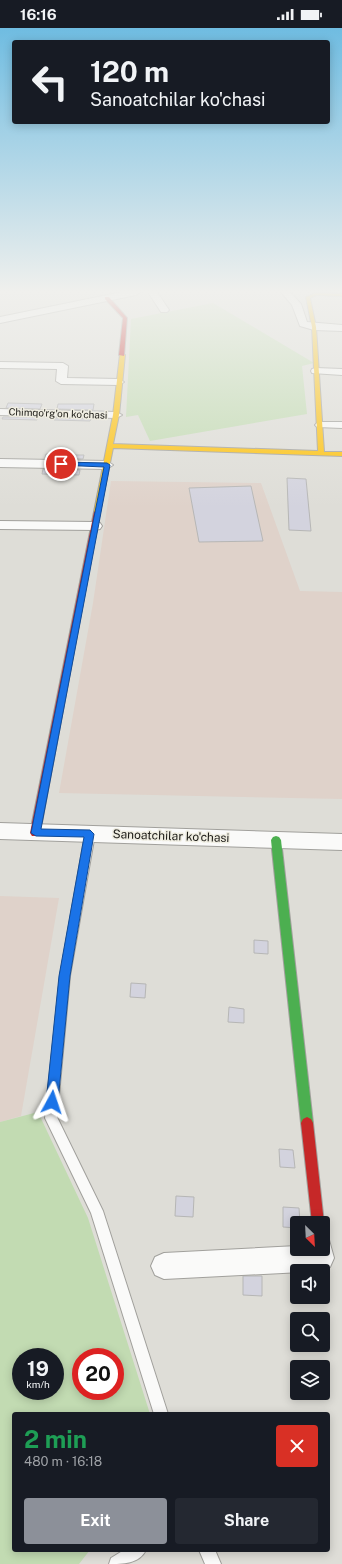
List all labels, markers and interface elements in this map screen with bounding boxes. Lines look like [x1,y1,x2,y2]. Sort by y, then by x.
text: 16:16 [20,6,57,23]
text: 120 m [90,55,169,88]
icon: left [24,56,76,108]
text: Sanoatchilar ko'chasi [90,89,266,110]
street label: Chimqo'rg'on ko'chasi [8,405,108,421]
pin [44,447,78,481]
icon: arrive [50,453,72,475]
street label: Sanoatchilar ko'chasi [112,827,230,845]
position arrow [31,1081,73,1123]
north arrow [290,1216,330,1256]
map controls [290,1216,330,1400]
button: sound [290,1264,330,1304]
button: search [290,1312,330,1352]
speed limit sign: 20 [72,1348,124,1400]
text: 19 [27,1357,49,1381]
button: layers [290,1360,330,1400]
text: km/h [26,1378,50,1390]
text: 2 min [24,1425,87,1453]
button: close [276,1425,318,1467]
text: 480 m · 16:18 [24,1454,102,1469]
button: Exit [24,1498,167,1544]
button: Share [175,1498,318,1544]

